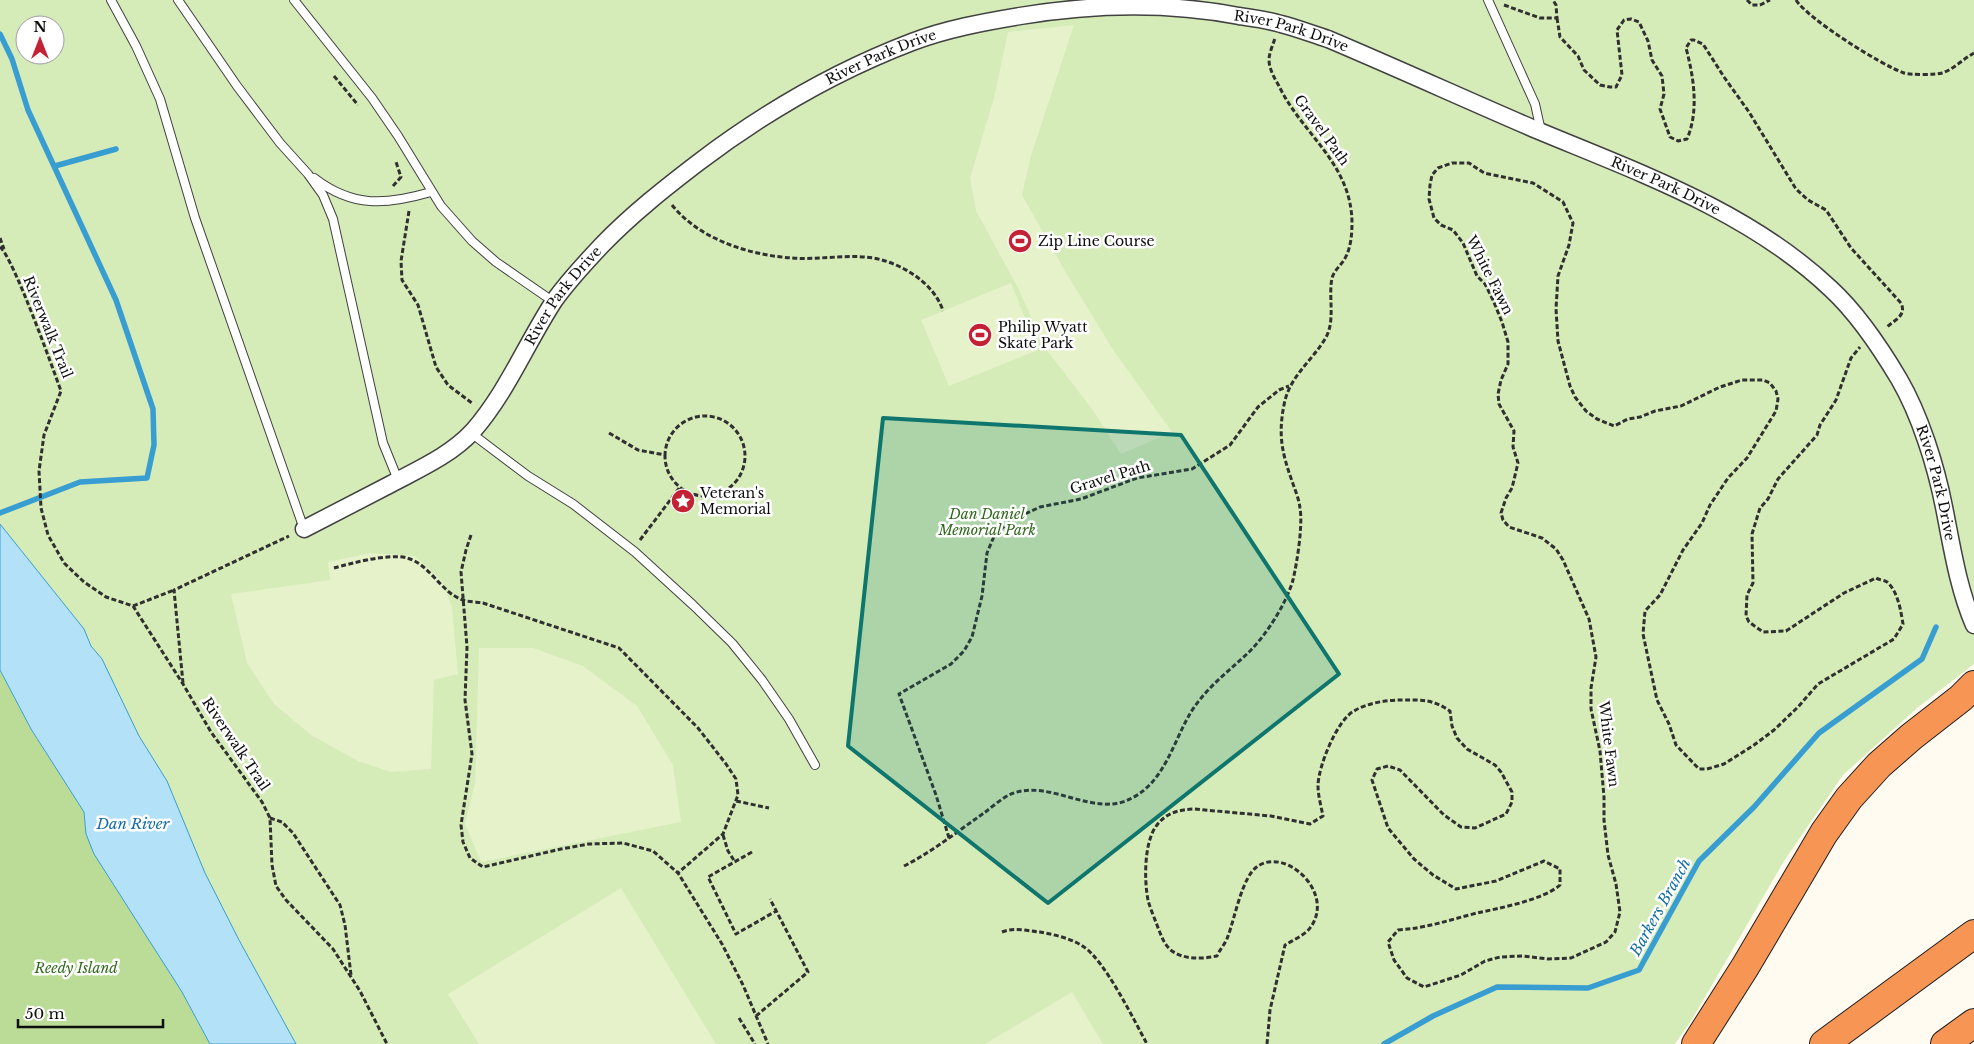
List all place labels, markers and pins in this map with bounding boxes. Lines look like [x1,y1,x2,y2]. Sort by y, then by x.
sports icon: Zip Line Course [1007,228,1033,254]
place label: Zip Line Course [1038,232,1155,250]
place label: Philip Wyatt Skate Park [998,318,1088,352]
sports icon: Philip Wyatt Skate Park [967,322,993,348]
place label: Veteran's Memorial [699,484,771,518]
place icon: Veteran's Memorial [670,488,696,514]

